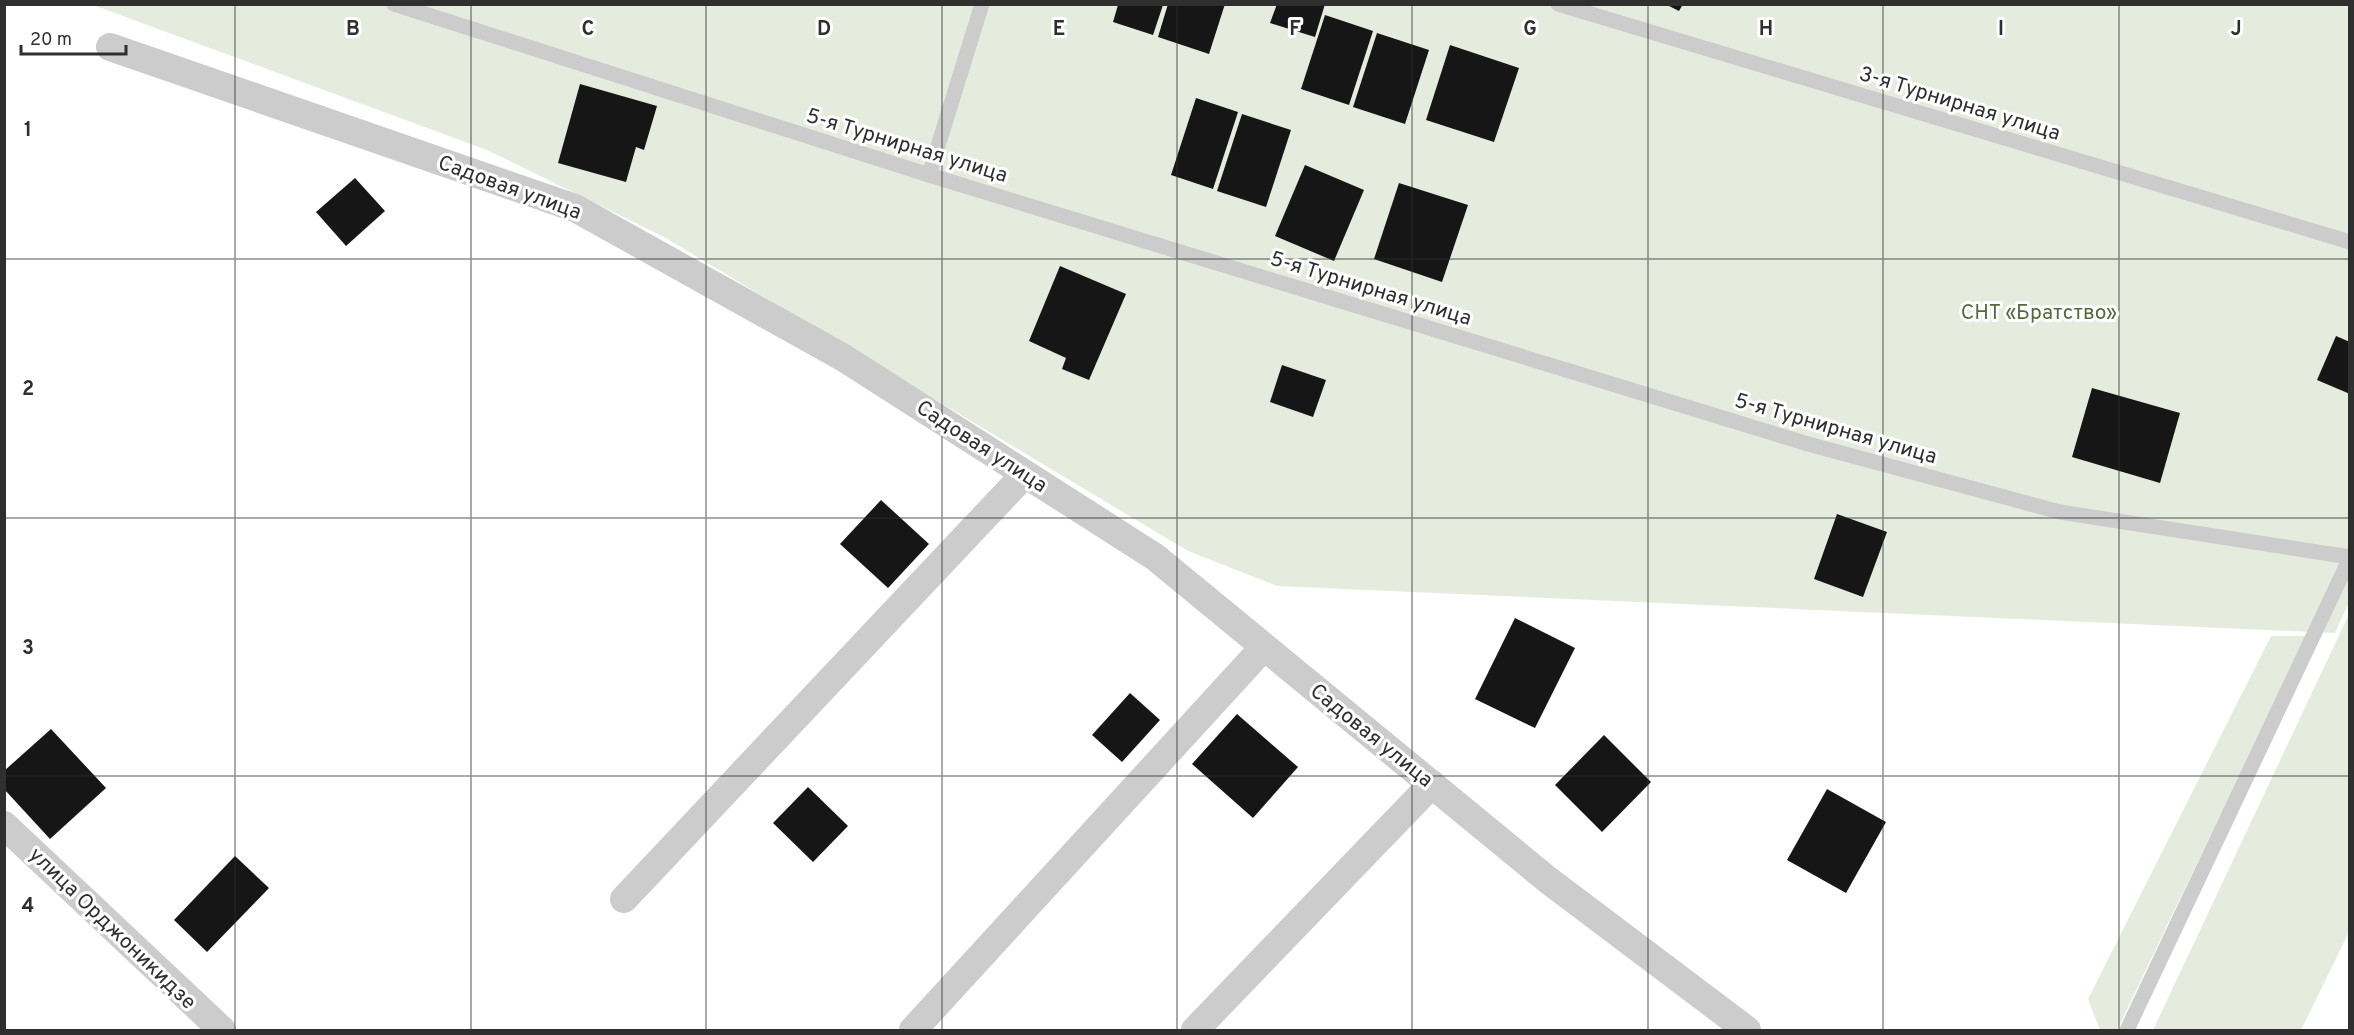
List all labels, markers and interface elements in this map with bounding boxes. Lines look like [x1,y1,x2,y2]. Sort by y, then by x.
text: B [346,17,360,43]
text: C [582,17,594,43]
text: D [817,17,831,43]
text: E [1053,17,1065,43]
text: F [1289,17,1301,43]
text: G [1523,17,1537,43]
text: H [1759,17,1773,43]
text: I [1998,17,2004,43]
text: J [2230,17,2242,43]
scale bar [21,18,126,56]
text: 20 m [30,29,72,52]
street label: 3-я Турнирная улица [1856,61,2063,148]
street label: 5-я Турнирная улица [803,103,1011,190]
text: 1 [24,118,32,144]
street label: Садовая улица [434,150,585,227]
street label: 5-я Турнирная улица [1267,246,1475,333]
park label: СНТ «Братство» [1961,300,2117,327]
text: 2 [22,377,34,403]
street label: 5-я Турнирная улица [1731,388,1940,471]
street label: Садовая улица [911,395,1052,500]
text: 3 [22,636,34,662]
street label: Садовая улица [1304,678,1438,794]
street label: улица Орджоникидзе [22,842,201,1016]
text: 4 [22,894,34,920]

